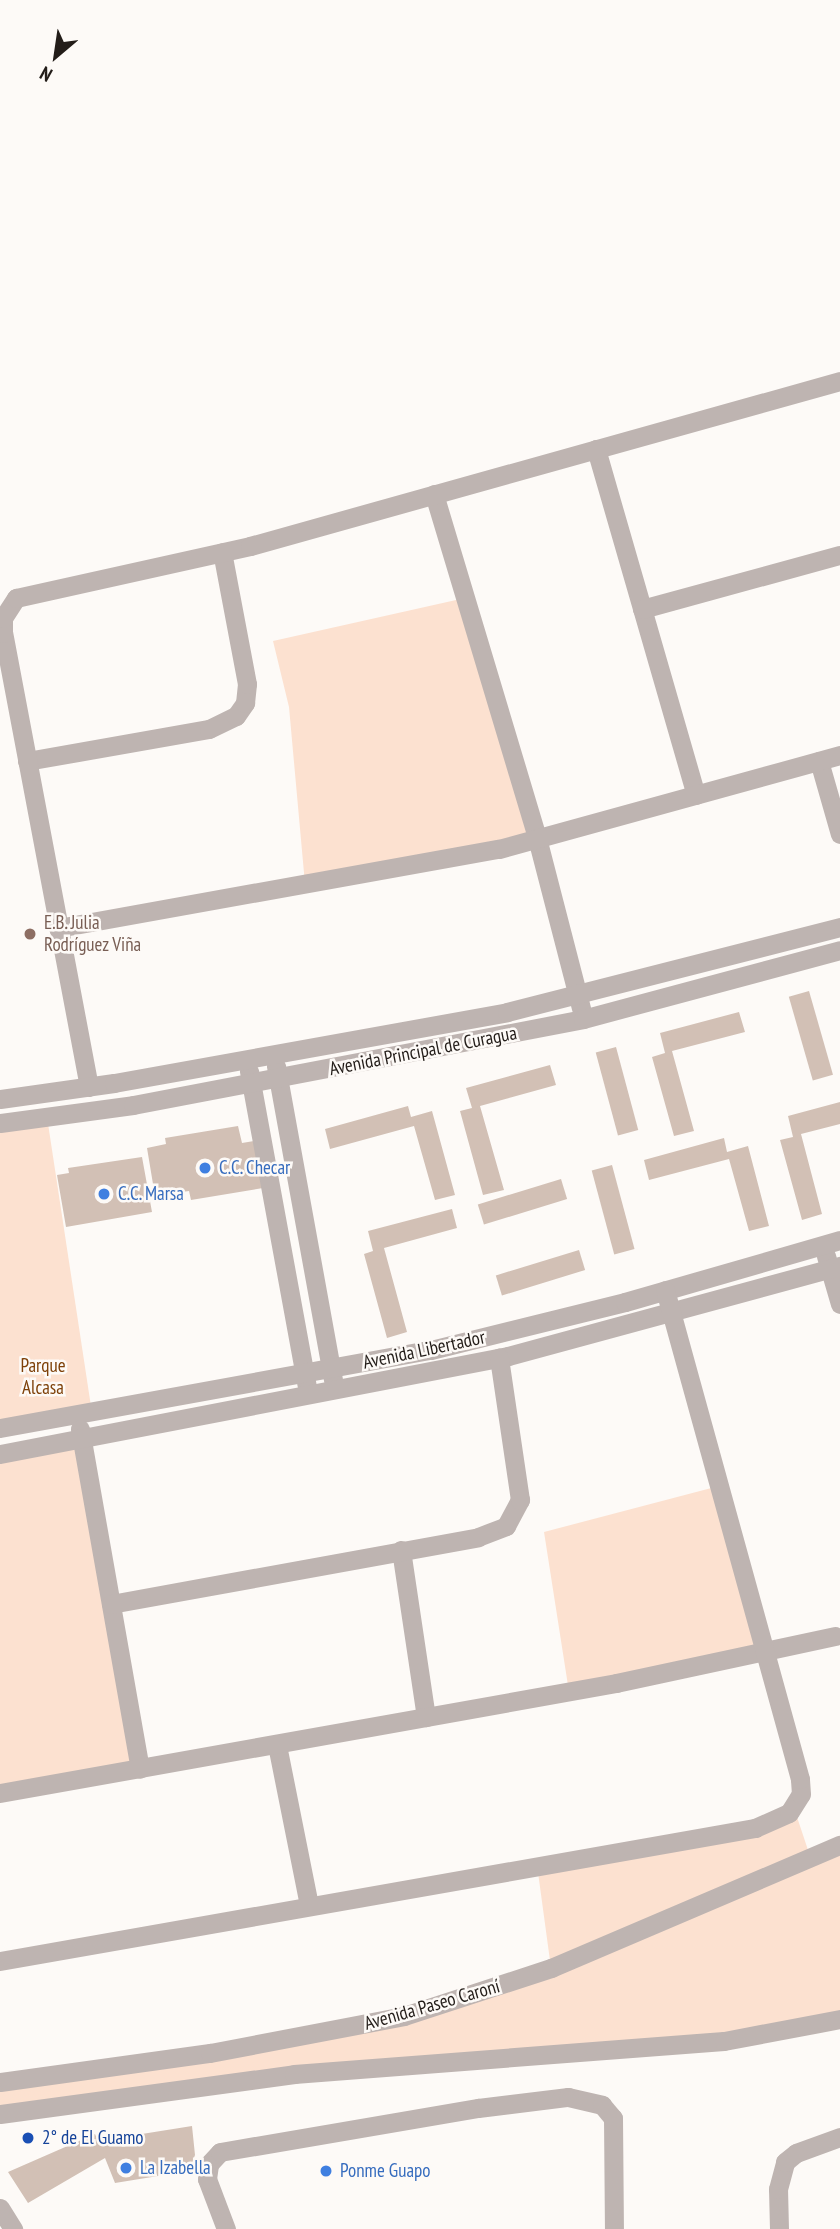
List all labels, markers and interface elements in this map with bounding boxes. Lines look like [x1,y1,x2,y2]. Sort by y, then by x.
north arrow [21,21,91,91]
text: N [36,61,56,87]
place label: E.B. Julia Rodríguez Viña [44,912,142,956]
marker: E.B. Julia Rodríguez Viña [22,926,38,942]
street label: Avenida Principal de Curagua [327,1022,519,1080]
place label: C.C. Checar [219,1157,292,1179]
marker: C.C. Checar [197,1160,213,1176]
place label: C.C. Marsa [118,1183,185,1205]
marker: C.C. Marsa [96,1186,112,1202]
street label: Avenida Libertador [361,1326,487,1374]
park label: Parque Alcasa [20,1355,66,1399]
street label: Avenida Paseo Caroní [362,1975,502,2035]
place label: 2° de El Guamo [42,2127,144,2149]
marker: 2° de El Guamo [20,2130,36,2146]
place label: La Izabella [140,2157,211,2179]
marker: La Izabella [118,2160,134,2176]
place label: Ponme Guapo [340,2160,430,2182]
marker: Ponme Guapo [318,2163,334,2179]

